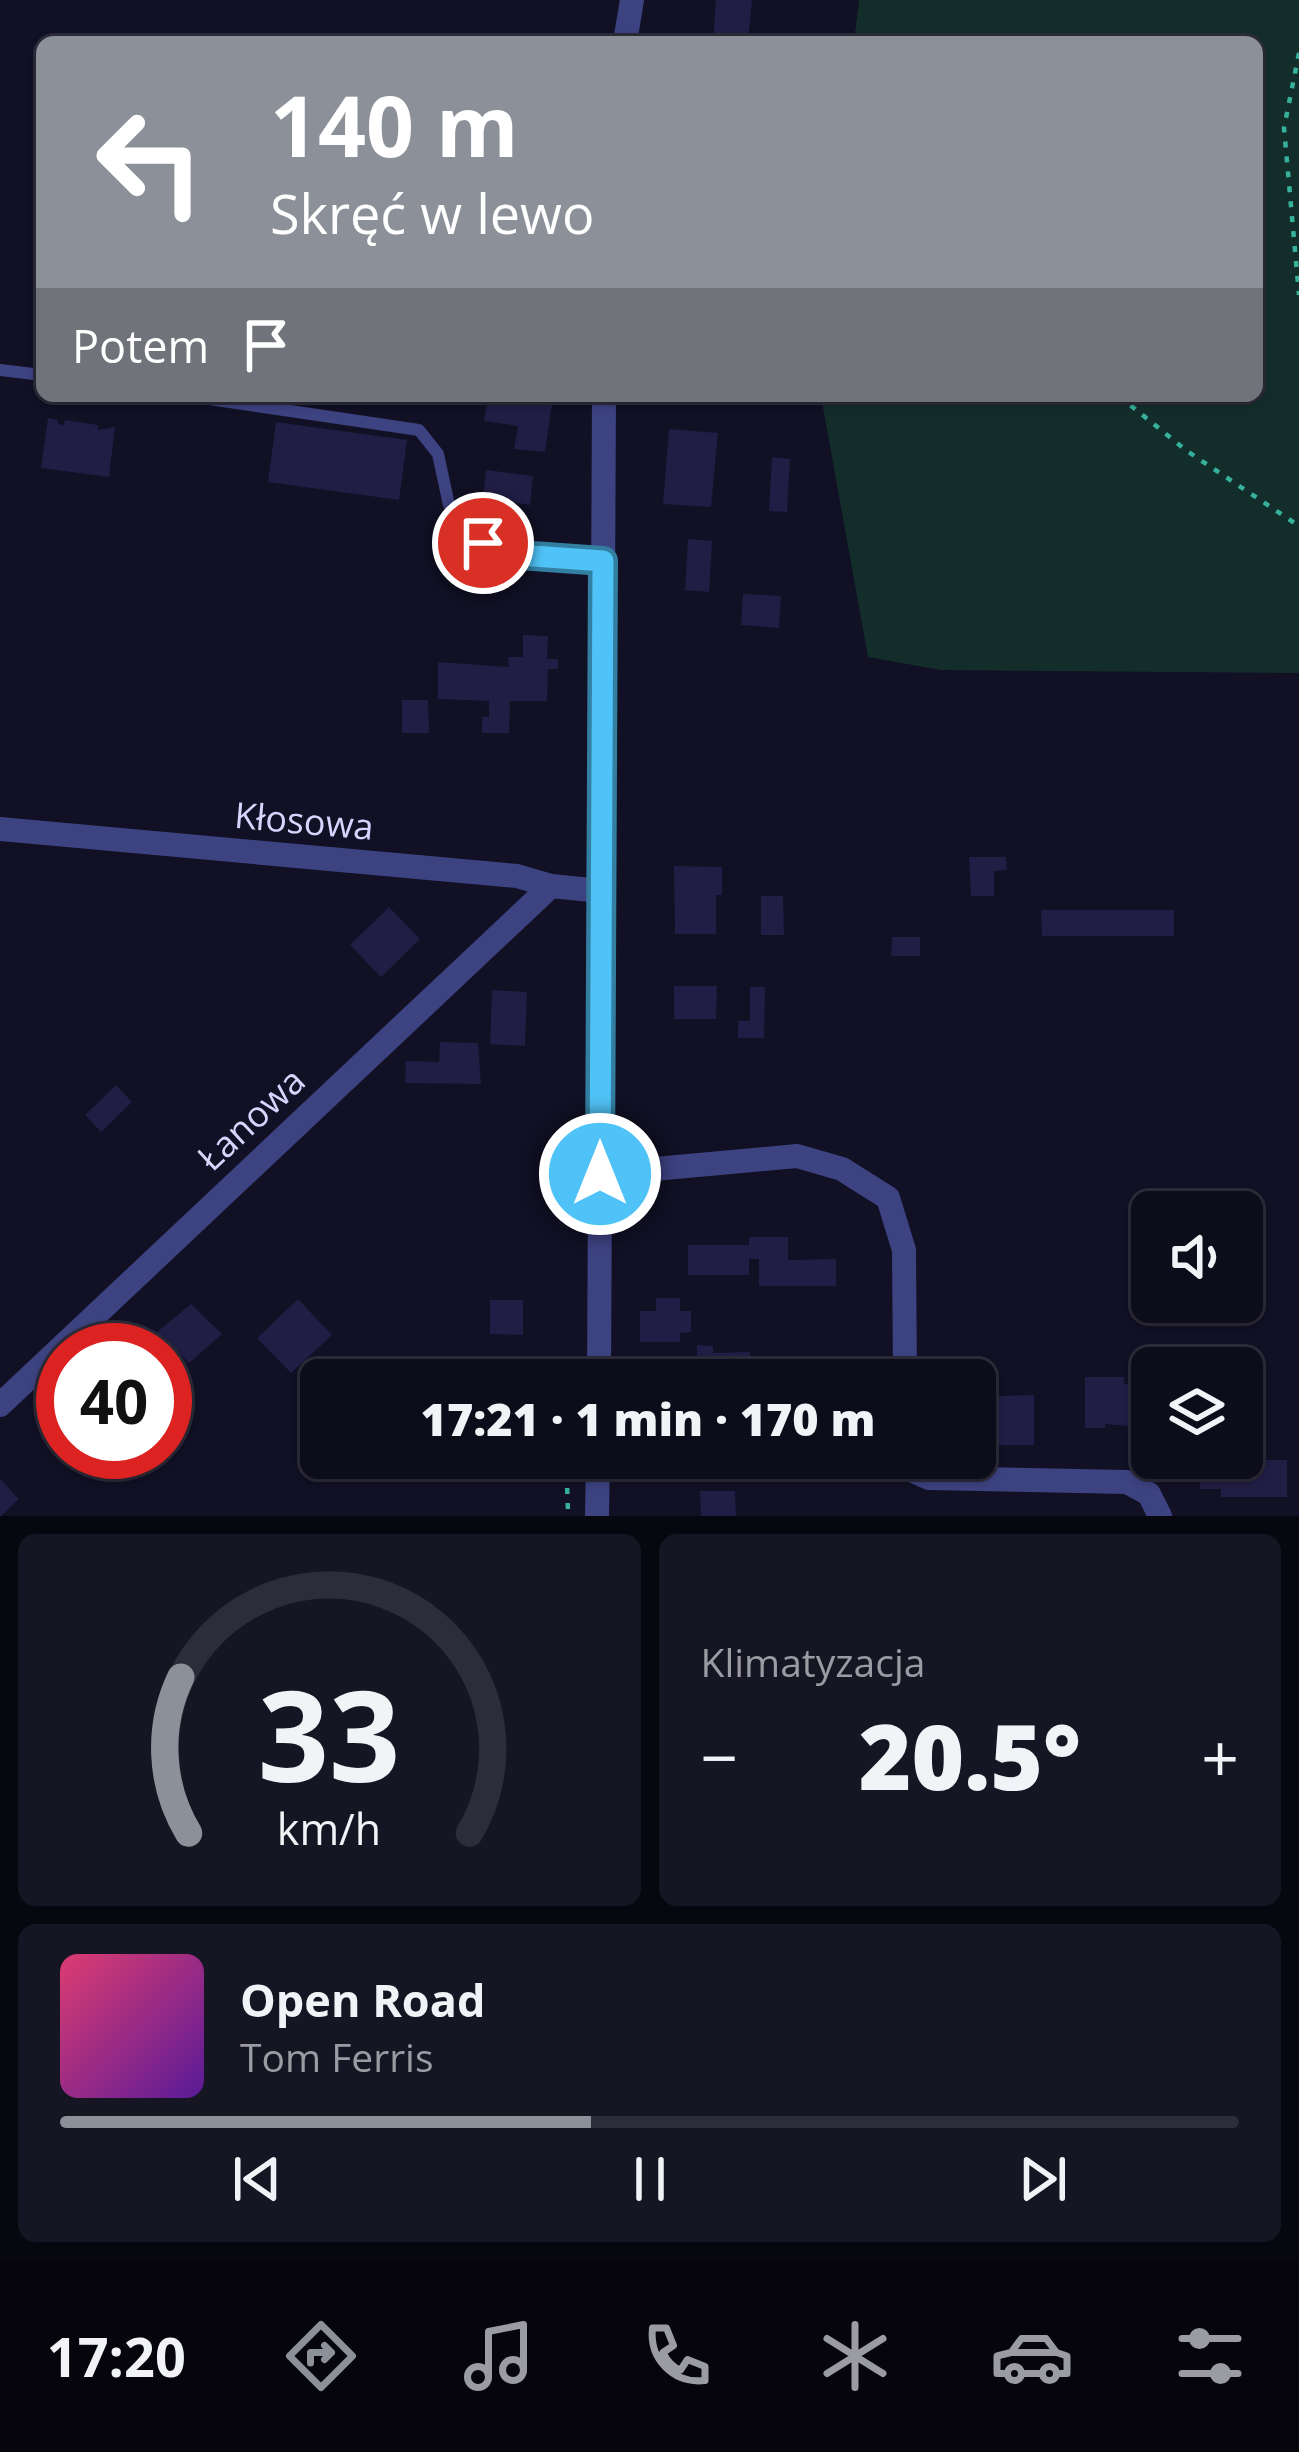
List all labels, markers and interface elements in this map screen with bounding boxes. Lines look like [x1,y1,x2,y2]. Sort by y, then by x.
text: 140 m [270,67,518,182]
icon: left [72,84,228,240]
text: Skręć w lewo [270,176,594,250]
icon: arrive [233,312,299,378]
text: Potem [72,315,209,376]
pin [432,492,534,594]
icon: arrive [450,510,516,576]
street label: Kłosowa [232,790,376,851]
street label: Łanowa [186,1056,315,1181]
position arrow [537,1111,663,1237]
map controls [1131,1191,1263,1479]
button: sound [1131,1191,1263,1323]
speed limit sign: 40 [36,1323,192,1479]
button: layers [1131,1347,1263,1479]
text: 17:21 · 1 min · 170 m [421,1388,875,1449]
text: Klimatyzacja [701,1635,925,1688]
text: 33 [258,1649,401,1819]
text: 20.5° [859,1694,1081,1816]
text: − [701,1711,738,1801]
text: + [1201,1711,1239,1801]
text: km/h [277,1799,381,1858]
text: Open Road [240,1969,485,2030]
text: Tom Ferris [240,2030,434,2083]
icon: previous [224,2146,290,2212]
icon: pause [617,2146,683,2212]
icon: next [1010,2146,1076,2212]
icon: directions [279,2314,363,2398]
icon: music [457,2314,541,2398]
icon: phone [635,2314,719,2398]
icon: climate [813,2314,897,2398]
icon: car [990,2314,1074,2398]
icon: filters [1168,2314,1252,2398]
text: 17:20 [47,2319,186,2393]

